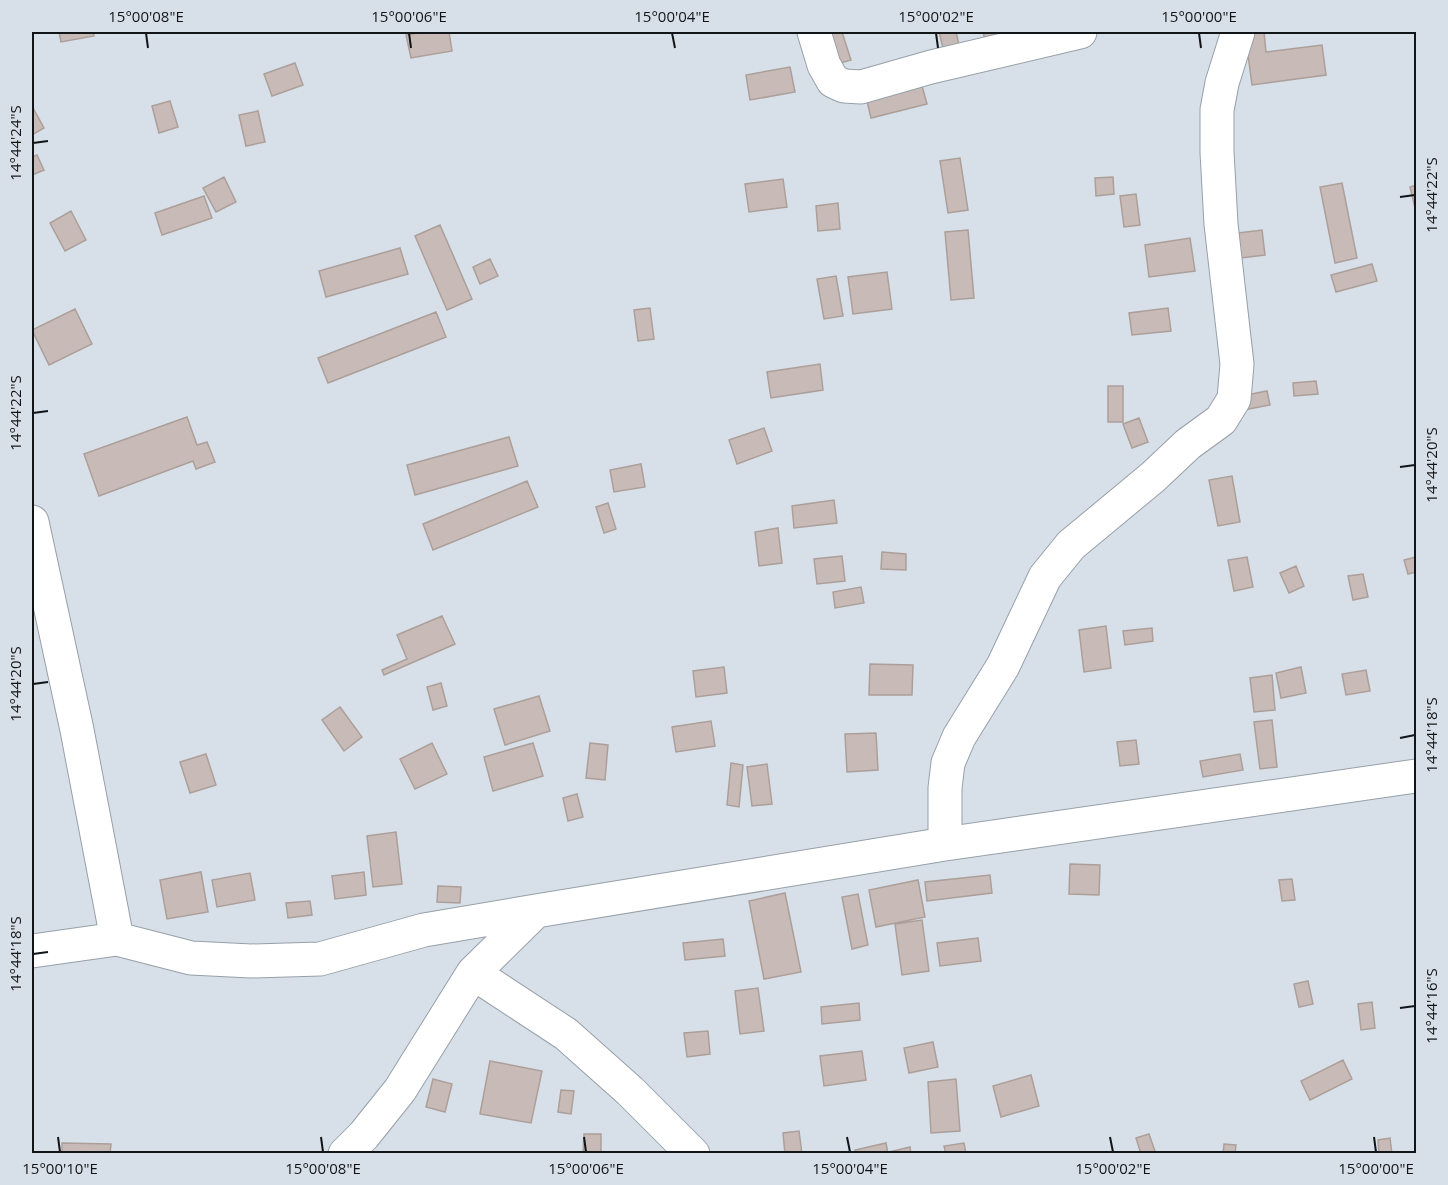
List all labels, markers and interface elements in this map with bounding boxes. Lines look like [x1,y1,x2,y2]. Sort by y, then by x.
text: 15°00'08"E [108,6,184,26]
text: 15°00'06"E [371,6,447,26]
text: 15°00'04"E [634,6,710,26]
text: 15°00'02"E [898,6,974,26]
text: 15°00'00"E [1161,6,1237,26]
text: 14°44'24"S [5,105,25,181]
text: 14°44'22"S [1421,157,1441,233]
text: 14°44'22"S [5,375,25,451]
text: 14°44'20"S [1421,427,1441,503]
text: 14°44'20"S [5,646,25,722]
text: 14°44'18"S [1421,697,1441,773]
text: 14°44'18"S [5,916,25,992]
text: 14°44'16"S [1421,968,1441,1044]
text: 15°00'10"E [22,1158,98,1178]
text: 15°00'08"E [285,1158,361,1178]
text: 15°00'06"E [548,1158,624,1178]
text: 15°00'04"E [812,1158,888,1178]
text: 15°00'02"E [1075,1158,1151,1178]
text: 15°00'00"E [1338,1158,1414,1178]

